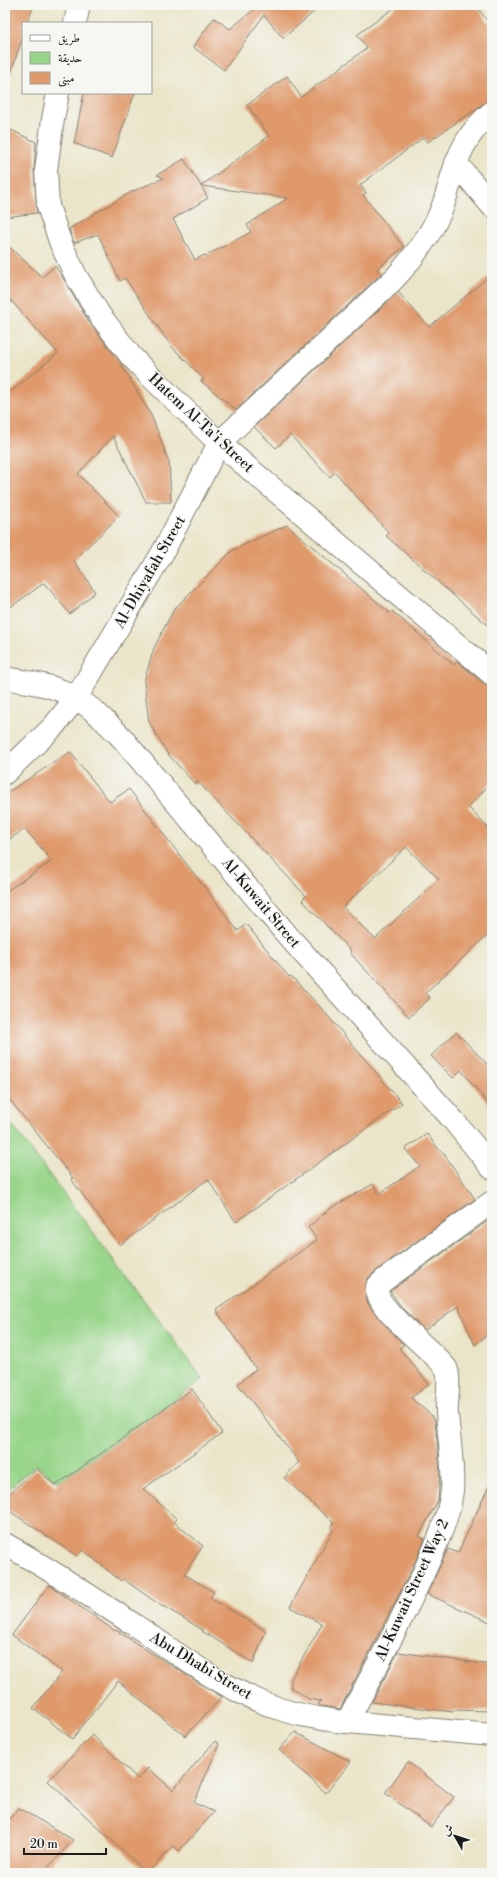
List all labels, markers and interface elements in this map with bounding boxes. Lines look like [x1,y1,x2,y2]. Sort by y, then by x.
legend [22,22,152,94]
text: طريق [58,31,80,46]
text: حديقة [58,51,82,66]
text: مبنى [58,71,74,87]
street label: Hatem Al-Ta'i Street [144,369,258,477]
street label: Al-Dhiyafah Street [110,512,190,633]
street label: Al-Kuwait Street [217,853,305,953]
street label: Al-Kuwait Street Way 2 [370,1516,453,1665]
street label: Abu Dhabi Street [146,1628,256,1704]
north arrow [435,1816,475,1856]
text: ش [439,1822,457,1839]
scale bar [24,1830,106,1856]
text: 20 m [30,1837,58,1852]

